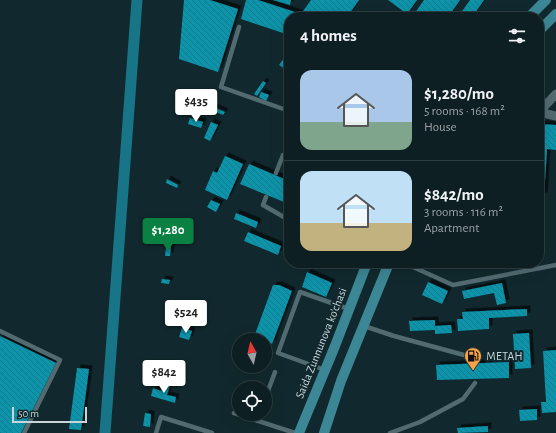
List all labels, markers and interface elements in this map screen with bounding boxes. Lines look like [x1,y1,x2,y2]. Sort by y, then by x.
icon: filters [506,25,528,47]
text: 4 homes [300,27,357,44]
text: $1,280/mo [424,85,494,102]
icon: home [332,86,380,134]
pin: $435 [172,89,220,123]
text: $435 [184,95,208,108]
text: 5 rooms · 168 m² [424,105,505,118]
text: House [424,121,456,134]
text: $842/mo [424,186,484,203]
icon: home [332,187,380,235]
text: 3 rooms · 116 m² [424,206,503,219]
pin: $1,280 [135,218,201,252]
text: Apartment [424,222,479,235]
text: $1,280 [152,224,184,237]
street label: Saida Zunnunova ko'chasi [293,286,349,400]
pin: $524 [162,300,210,334]
text: $524 [174,306,198,319]
north arrow [232,333,272,373]
map controls [232,333,272,421]
fuel station icon: МЕТАН [463,346,483,371]
place label: МЕТАН [486,350,523,362]
pin: $842 [140,360,188,394]
text: $842 [152,366,176,379]
button: locate [232,381,272,421]
scale bar [12,405,87,424]
text: 50 m [18,408,39,419]

